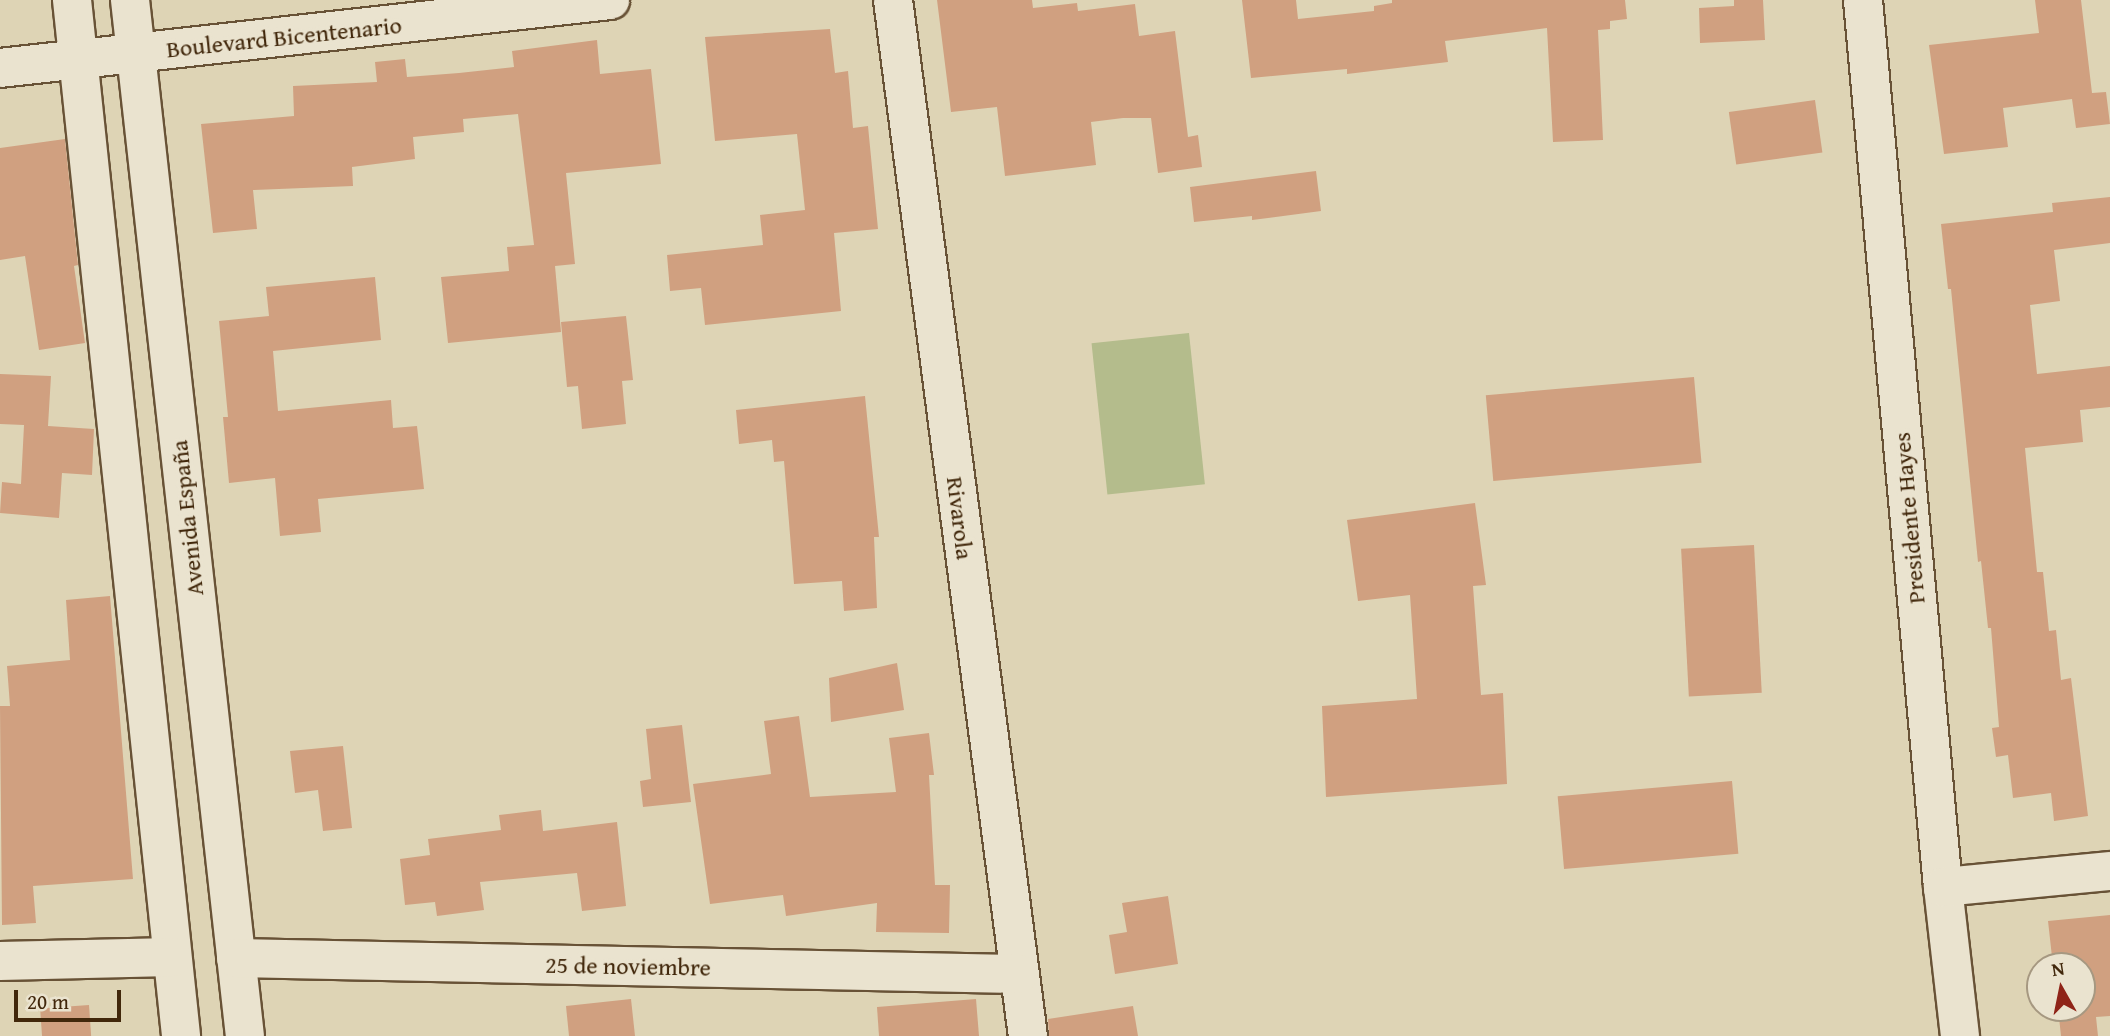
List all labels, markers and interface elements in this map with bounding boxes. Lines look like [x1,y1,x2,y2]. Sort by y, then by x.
street label: Boulevard Bicentenario [165,10,403,64]
street label: Presidente Hayes [1887,431,1931,605]
street label: Avenida España [165,439,209,597]
street label: Rivarola [941,475,979,561]
street label: 25 de noviembre [545,950,711,982]
north arrow [2026,952,2096,1022]
text: N [2050,953,2066,983]
scale bar [18,976,124,1020]
text: 20 m [27,986,69,1017]

